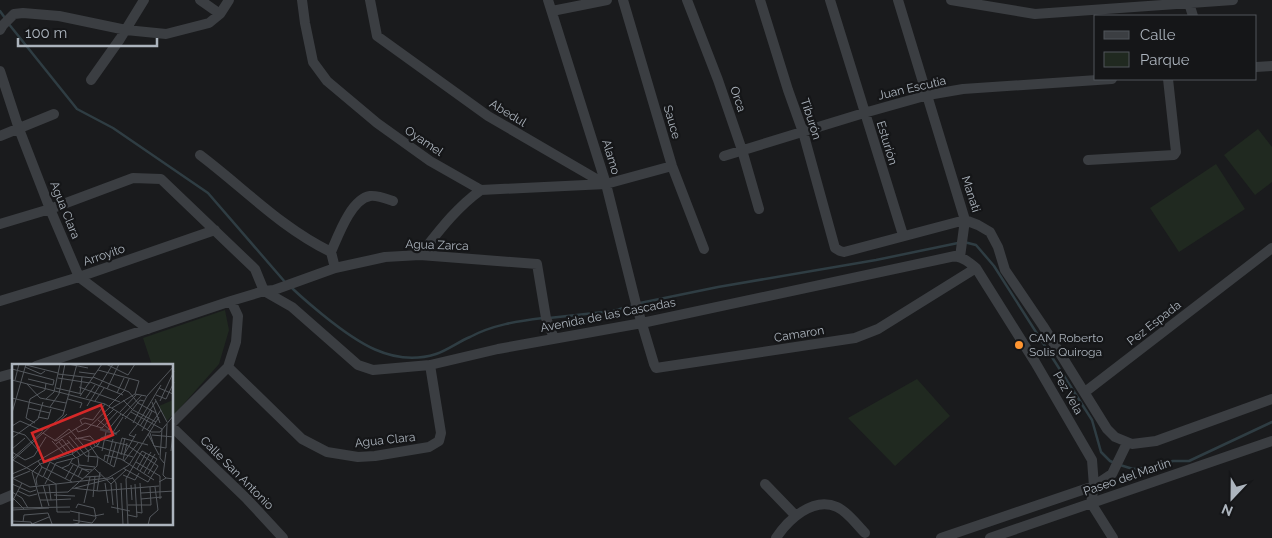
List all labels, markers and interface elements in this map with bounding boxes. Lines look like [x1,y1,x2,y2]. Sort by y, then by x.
scale bar [18,15,156,47]
legend [1094,15,1257,80]
text: 100 m [25,24,67,42]
text: Calle [1140,26,1176,44]
text: Parque [1140,51,1190,69]
street label: Juan Escutia [877,73,947,103]
street label: Orca [727,84,749,114]
street label: Abedul [487,97,530,130]
street label: Tiburón [798,97,824,141]
street label: Sauce [661,103,683,141]
street label: Esturión [874,119,900,167]
street label: Oyamel [402,123,446,159]
street label: Alamo [599,138,623,176]
street label: Manati [959,174,983,214]
street label: Agua Clara [47,179,83,241]
street label: Agua Zarca [405,237,469,253]
street label: Arroyito [81,241,127,269]
street label: Avenida de las Cascadas [539,295,677,335]
street label: Pez Espada [1124,298,1184,348]
street label: Camaron [773,323,825,345]
place label: CAM Roberto Solis Quiroga [1029,331,1103,359]
marker: CAM Roberto Solis Quiroga [1013,339,1025,351]
inset map [12,364,174,526]
street label: Pez Vela [1050,369,1086,417]
street label: Agua Clara [354,430,416,450]
street label: Calle San Antonio [197,433,277,513]
street label: Paseo del Marlin [1081,455,1173,499]
north arrow [1207,473,1257,523]
text: N [1219,501,1235,519]

